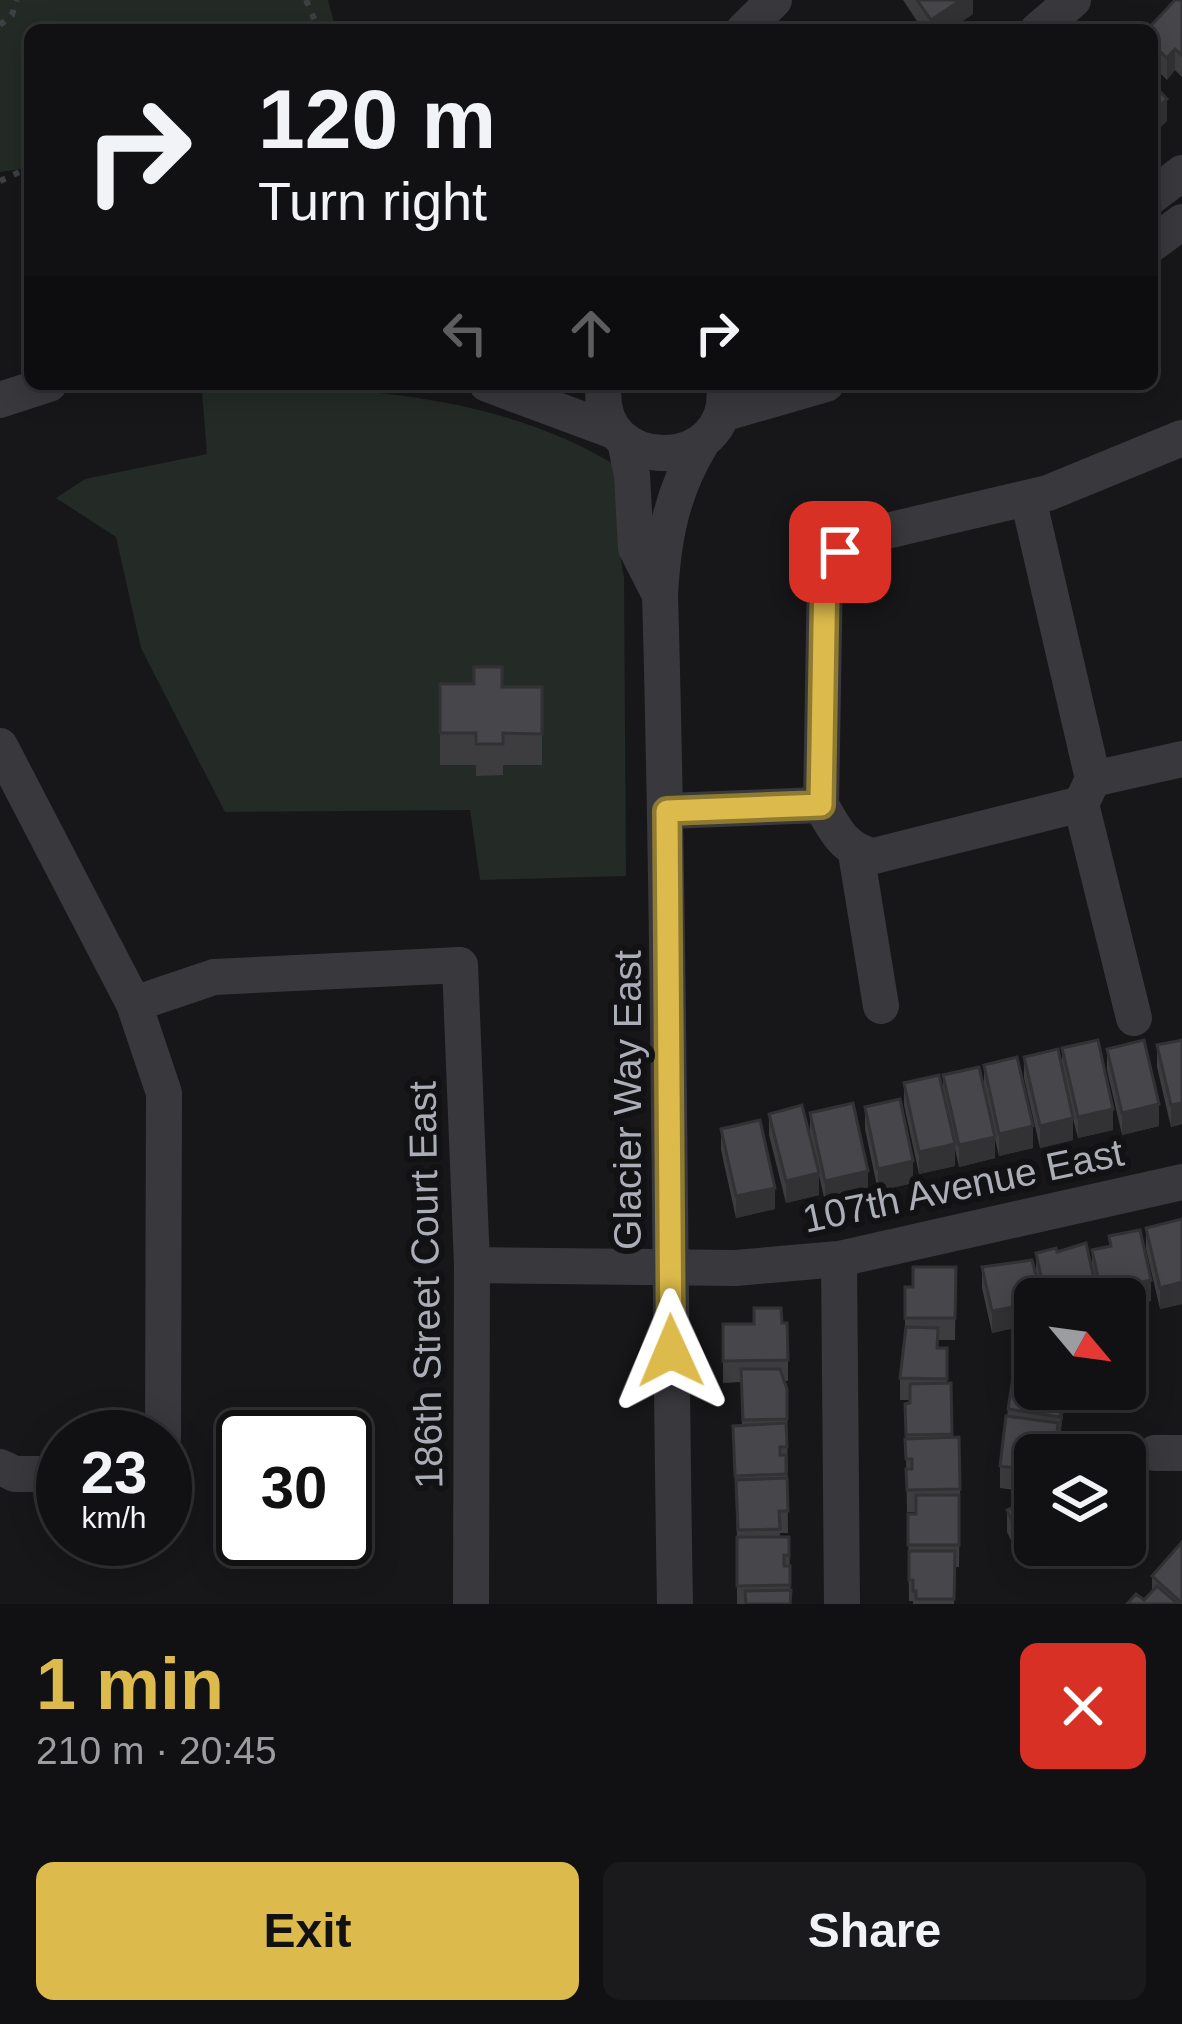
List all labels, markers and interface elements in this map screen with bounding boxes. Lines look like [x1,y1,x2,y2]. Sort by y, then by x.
icon: right [60,72,216,228]
text: 120 m [258,72,496,166]
text: Turn right [258,171,487,231]
icon: left [432,300,498,366]
icon: ahead [558,300,624,366]
icon: right [684,300,750,366]
pin [789,501,891,603]
icon: arrive [807,519,873,585]
street label: Glacier Way East [606,950,649,1250]
street label: 186th Street Court East [400,1081,451,1489]
street label: 107th Avenue East [799,1130,1128,1240]
north arrow [1014,1278,1146,1410]
map controls [1014,1278,1146,1566]
position arrow [608,1288,734,1414]
speed limit sign: 30 [216,1410,372,1566]
button: layers [1014,1434,1146,1566]
text: 23 [81,1439,147,1506]
text: km/h [81,1501,147,1534]
button: close [1020,1643,1146,1769]
text: 1 min [36,1644,224,1724]
text: 210 m · 20:45 [36,1729,277,1772]
button: Exit [36,1862,579,2000]
button: Share [603,1862,1146,2000]

